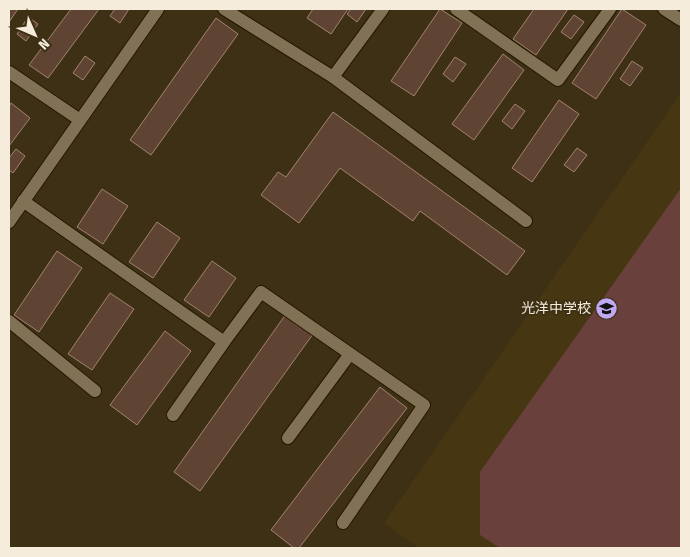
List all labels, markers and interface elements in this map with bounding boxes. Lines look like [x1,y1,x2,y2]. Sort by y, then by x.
north arrow [10,10,60,60]
text: N [35,35,53,53]
school or university icon: 光洋中学校 [595,296,619,320]
place label: 光洋中学校 [521,300,591,317]

